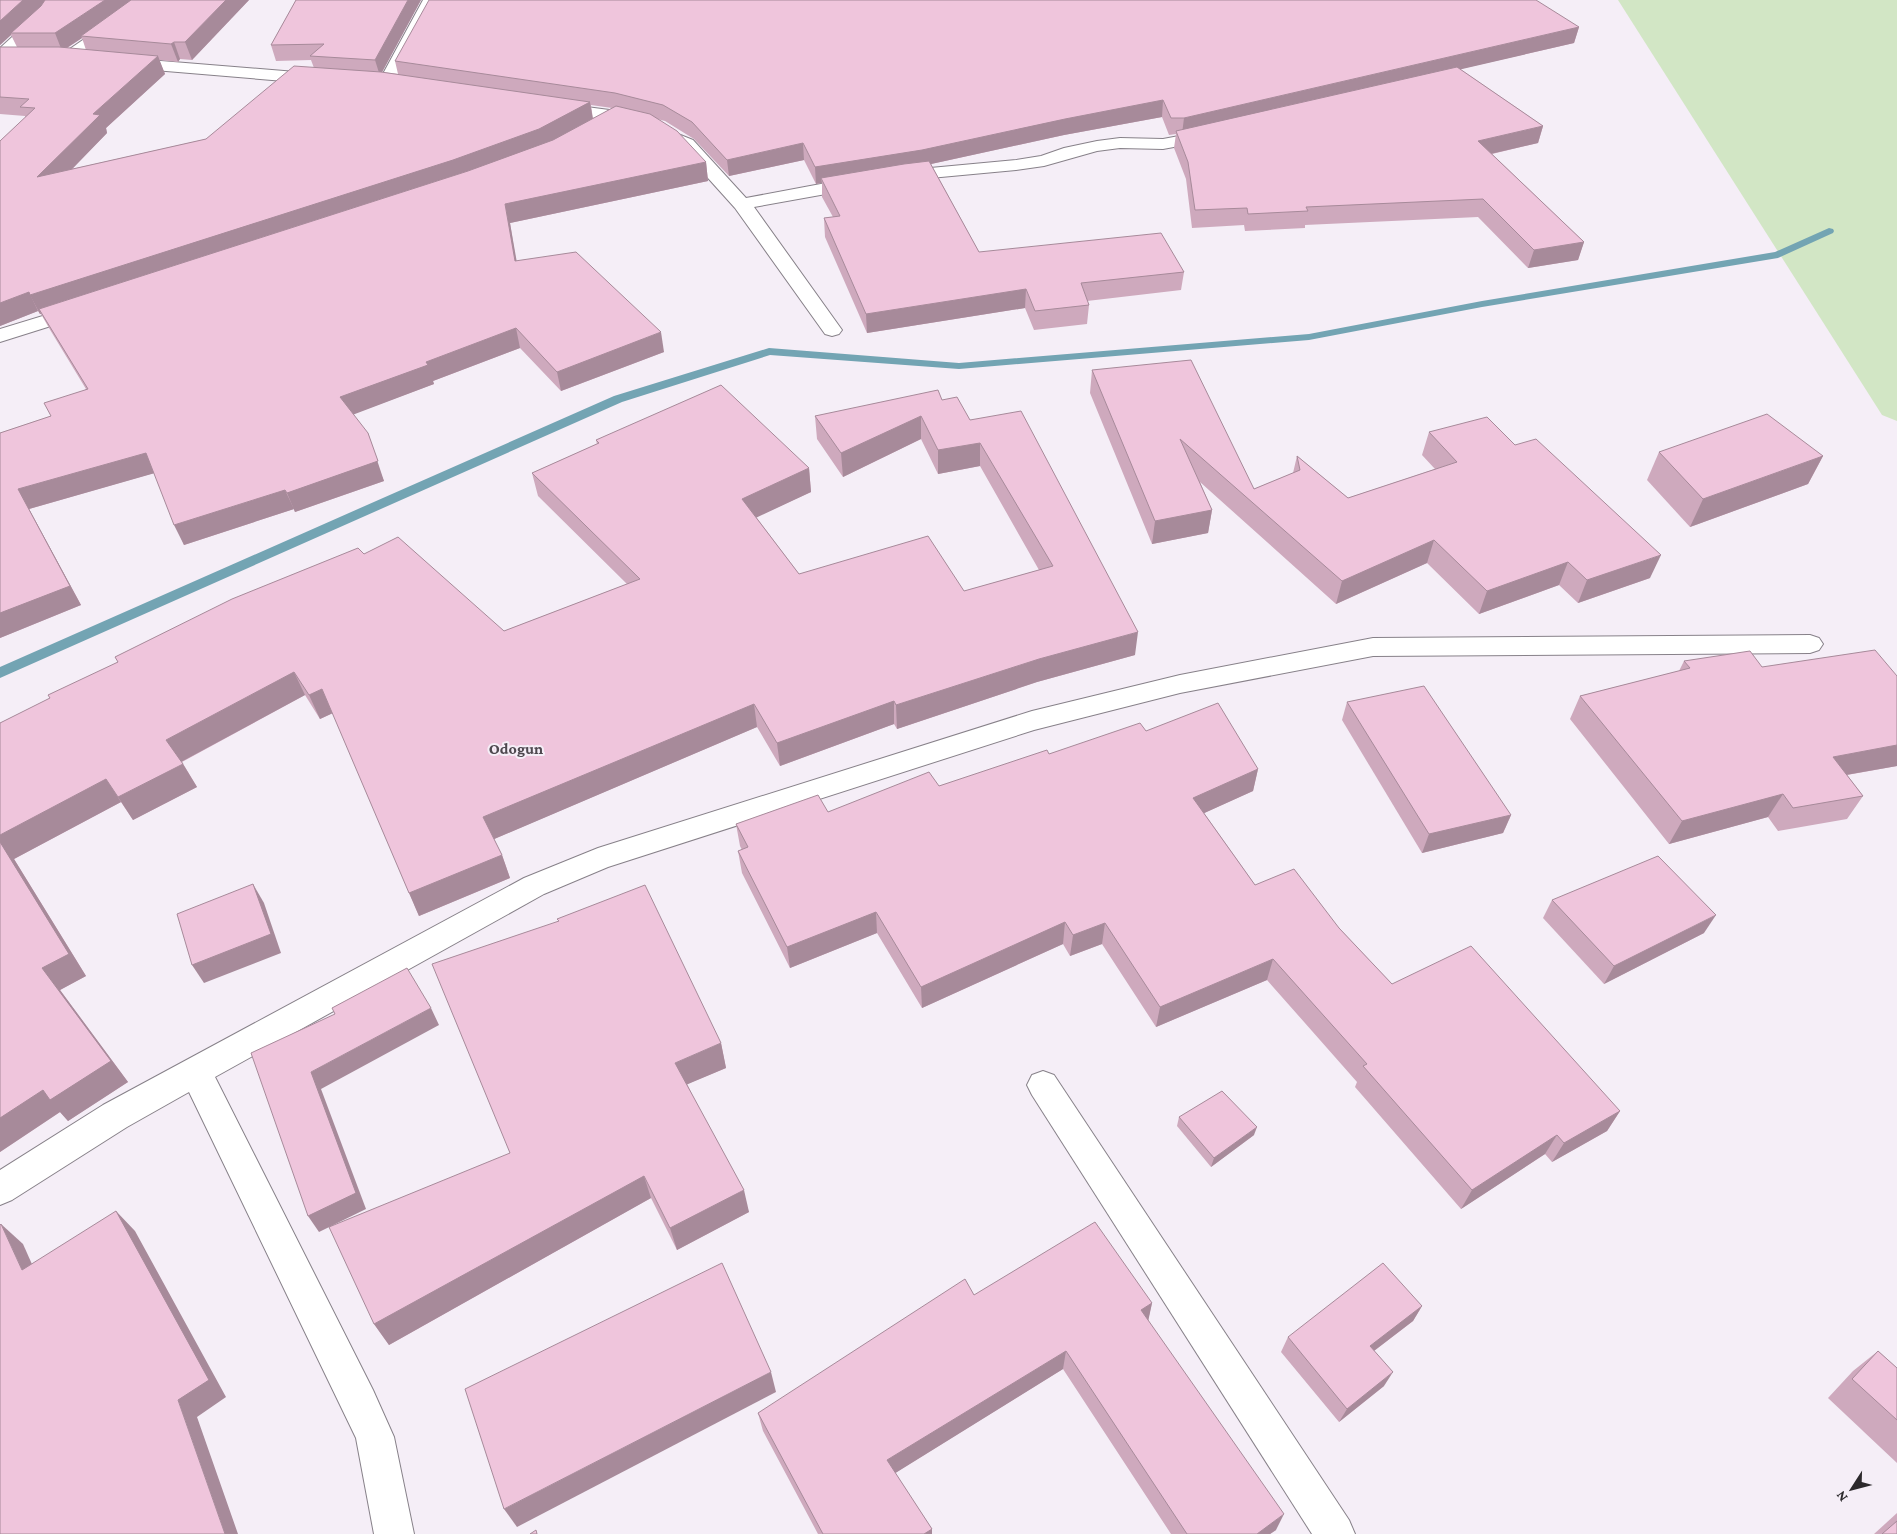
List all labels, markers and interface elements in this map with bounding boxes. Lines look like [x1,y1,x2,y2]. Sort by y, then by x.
district label: Odogun [489,740,543,757]
north arrow [1827,1464,1877,1514]
text: N [1832,1488,1851,1505]

